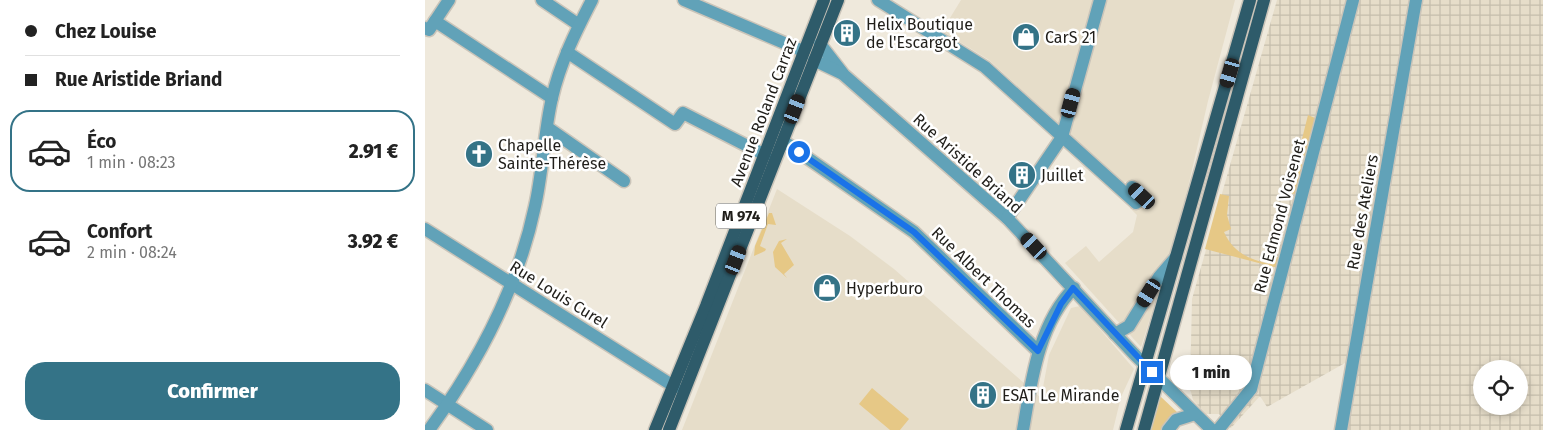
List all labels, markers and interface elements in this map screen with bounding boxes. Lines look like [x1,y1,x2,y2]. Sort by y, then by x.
place label: Helix Boutique de l'Escargot [866,15,973,52]
building icon: Helix Boutique de l'Escargot [832,18,862,48]
text: Chez Louise [55,20,157,43]
shop icon: CarS 21 [1011,22,1041,52]
place label: CarS 21 [1045,28,1096,47]
street label: Avenue Roland Carraz [726,35,801,189]
car [1218,57,1241,89]
text: Rue Aristide Briand [55,68,223,91]
car [1059,87,1082,119]
car [782,92,807,126]
street label: Rue Aristide Briand [909,109,1026,217]
icon: car [27,129,72,174]
text: Éco [87,130,116,153]
place label: Chapelle Sainte-Thérèse [498,136,606,173]
street label: Rue Edmond Voisenet [1250,137,1309,295]
church icon: Chapelle Sainte-Thérèse [464,139,494,169]
text: 2.91 € [349,140,398,163]
route start [788,141,810,163]
text: 1 min · 08:23 [87,153,176,172]
street label: Rue des Ateliers [1343,153,1382,271]
building icon: Juillet [1007,160,1037,190]
place label: Juillet [1041,166,1084,185]
car [1125,180,1158,212]
road number: M 974 [716,204,766,228]
icon: car [27,219,72,264]
text: Confort [87,220,152,243]
street label: Rue Albert Thomas [928,223,1040,332]
text: 3.92 € [348,230,398,253]
car [1018,230,1049,262]
text: 2 min · 08:24 [87,243,177,262]
car [723,243,748,277]
street label: Rue Louis Curel [506,257,611,332]
shop icon: Hyperburo [812,273,842,303]
car [1134,276,1163,310]
place label: Hyperburo [846,279,923,298]
callout: 1 min [1169,354,1252,390]
map controls [1473,360,1528,415]
button: locate [1473,360,1528,415]
route end [1141,361,1163,383]
button: Confirmer [25,362,400,420]
text: 1 min [1192,363,1230,382]
building icon: ESAT Le Mirande [968,380,998,410]
place label: ESAT Le Mirande [1002,386,1119,405]

